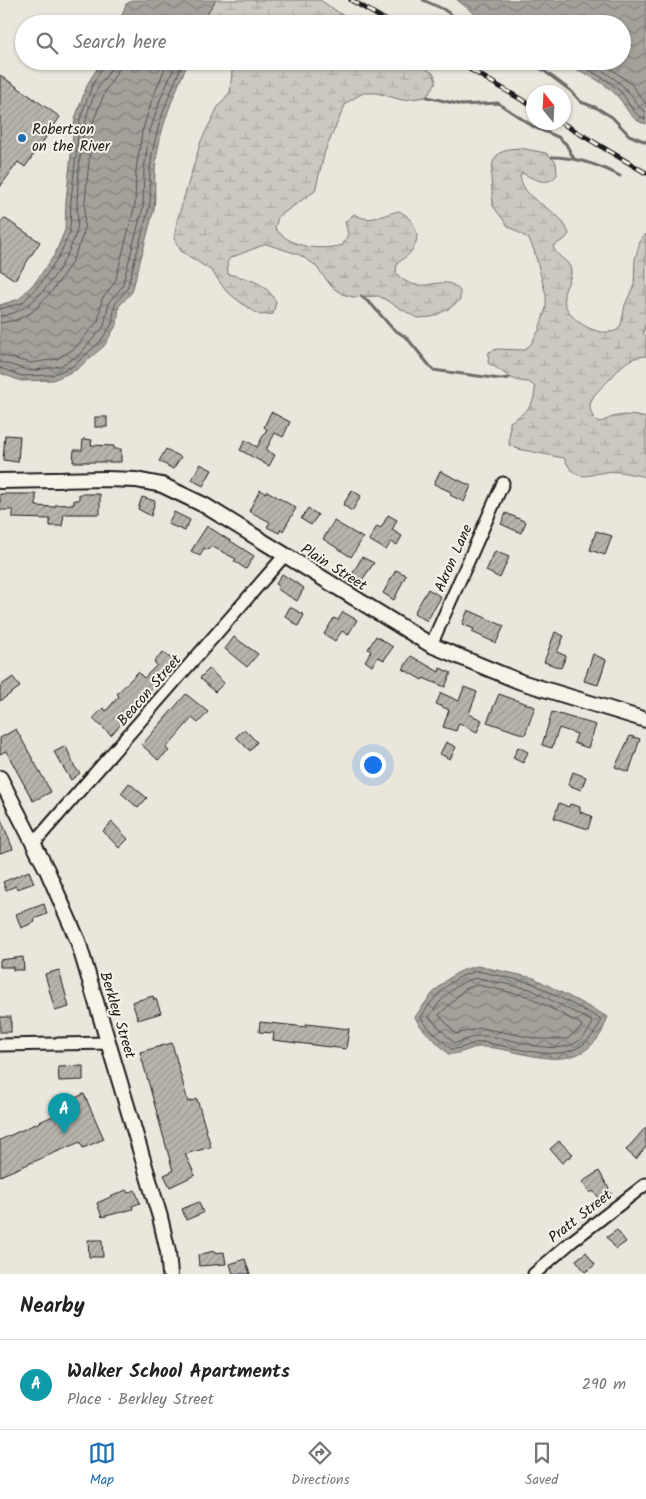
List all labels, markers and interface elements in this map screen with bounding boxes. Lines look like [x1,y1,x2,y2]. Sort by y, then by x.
search box [15,15,631,70]
text: Search here [73,28,167,58]
icon: search [33,29,61,57]
north arrow [526,85,571,130]
place label: Robertson on the River [32,118,111,159]
marker: Robertson on the River [16,132,28,144]
street label: Akron Lane [428,520,480,596]
street label: Plain Street [296,538,372,598]
street label: Beacon Street [112,649,188,732]
your location [360,752,386,778]
street label: Berkley Street [92,969,142,1062]
pin: A [48,1093,80,1134]
street label: Pratt Street [543,1184,618,1250]
text: Nearby [20,1290,85,1323]
text: Walker School Apartments [67,1357,290,1387]
text: A [31,1372,41,1397]
text: 290 m [582,1372,626,1397]
text: Place · Berkley Street [67,1387,214,1412]
tab: Map [88,1439,116,1491]
tab: Directions [291,1439,349,1491]
tab: Saved [525,1439,558,1491]

